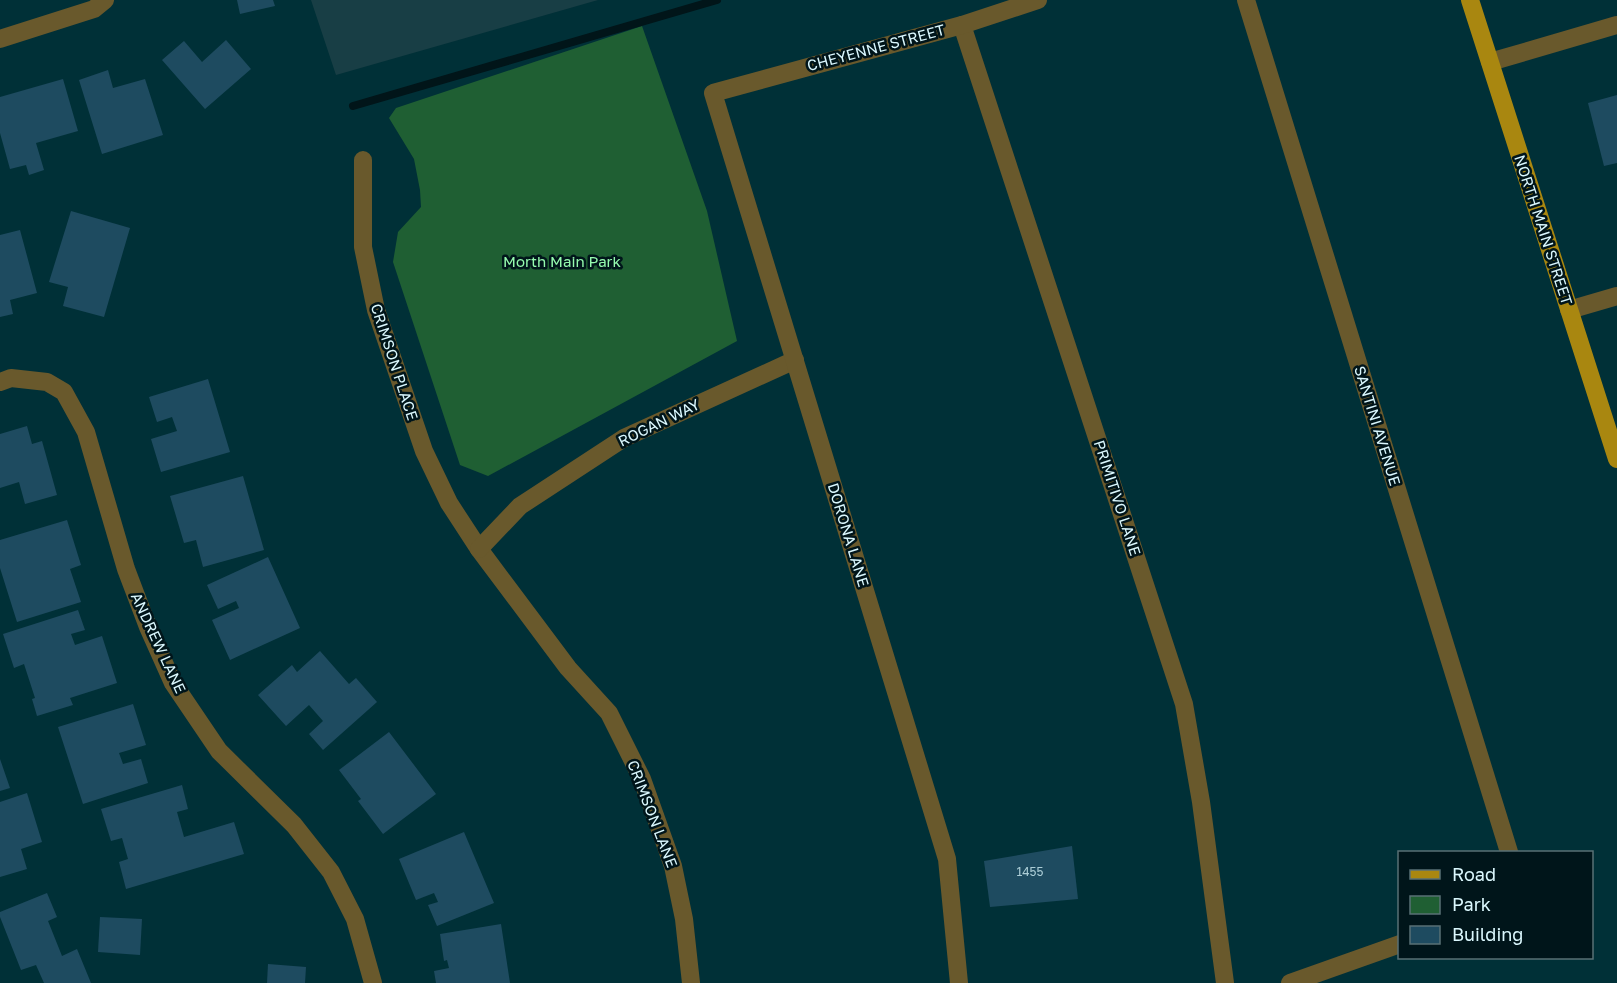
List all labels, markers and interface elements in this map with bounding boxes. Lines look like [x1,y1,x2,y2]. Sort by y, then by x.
street label: CHEYENNE STREET [805,20,947,74]
street label: NORTH MAIN STREET [1511,152,1577,307]
park label: Morth Main Park [503,252,621,270]
street label: CRIMSON PLACE [368,301,422,422]
street label: SANTINI AVENUE [1351,364,1405,488]
street label: ROGAN WAY [615,394,703,450]
street label: PRIMITIVO LANE [1091,438,1145,558]
street label: DORONA LANE [825,481,873,589]
street label: ANDREW LANE [128,589,190,696]
street label: CRIMSON LANE [624,757,682,870]
legend [1398,851,1593,959]
text: Road [1452,863,1496,885]
house number: 1455 [1016,864,1044,879]
text: Park [1452,893,1491,915]
text: Building [1452,923,1523,945]

